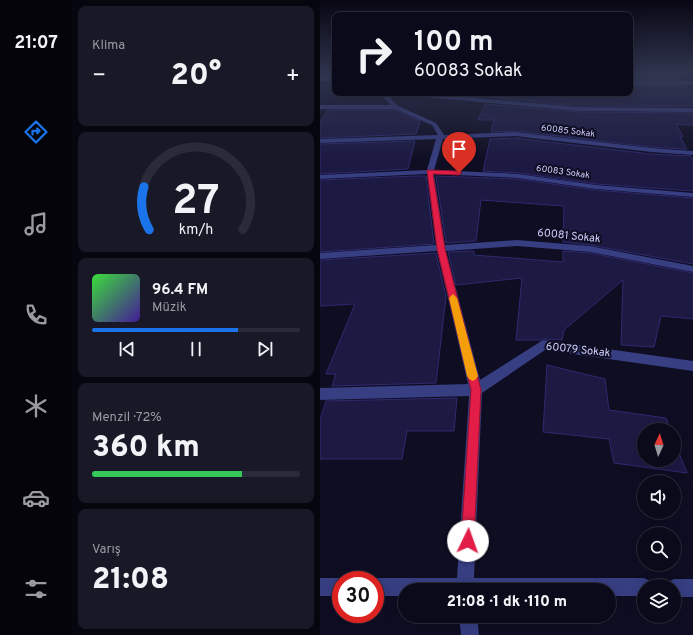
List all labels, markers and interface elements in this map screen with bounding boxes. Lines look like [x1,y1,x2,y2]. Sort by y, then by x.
text: 100 m [414,25,494,61]
icon: right [348,28,400,80]
text: 21:07 [14,32,58,55]
text: Klima [92,38,125,54]
text: 20° [171,58,221,95]
text: 60083 Sokak [414,60,522,83]
text: − [92,63,106,90]
text: + [286,63,300,90]
icon: directions [22,118,50,146]
street label: 60085 Sokak [540,122,596,140]
pin [442,132,476,173]
icon: arrive [448,138,470,160]
street label: 60083 Sokak [535,163,591,181]
text: 27 [172,175,220,228]
icon: music [22,210,50,238]
text: km/h [179,220,213,238]
street label: 60081 Sokak [537,226,602,246]
text: 96.4 FM [152,281,208,300]
text: Müzik [152,300,187,316]
icon: phone [22,301,50,329]
icon: previous [116,338,138,360]
icon: pause [185,338,207,360]
icon: next [254,338,276,360]
street label: 60079 Sokak [545,340,611,360]
icon: climate [22,392,50,420]
text: Menzil · 72% [92,410,162,426]
north arrow [637,423,681,467]
map controls [637,423,681,623]
text: 360 km [92,430,200,467]
button: sound [637,475,681,519]
icon: car [22,484,50,512]
position arrow [447,520,489,562]
button: search [637,527,681,571]
text: Varış [92,542,121,558]
text: 21:08 [92,562,169,599]
speed limit sign: 30 [332,571,384,623]
icon: filters [22,575,50,603]
button: layers [637,579,681,623]
text: 21:08 · 1 dk · 110 m [447,593,567,612]

